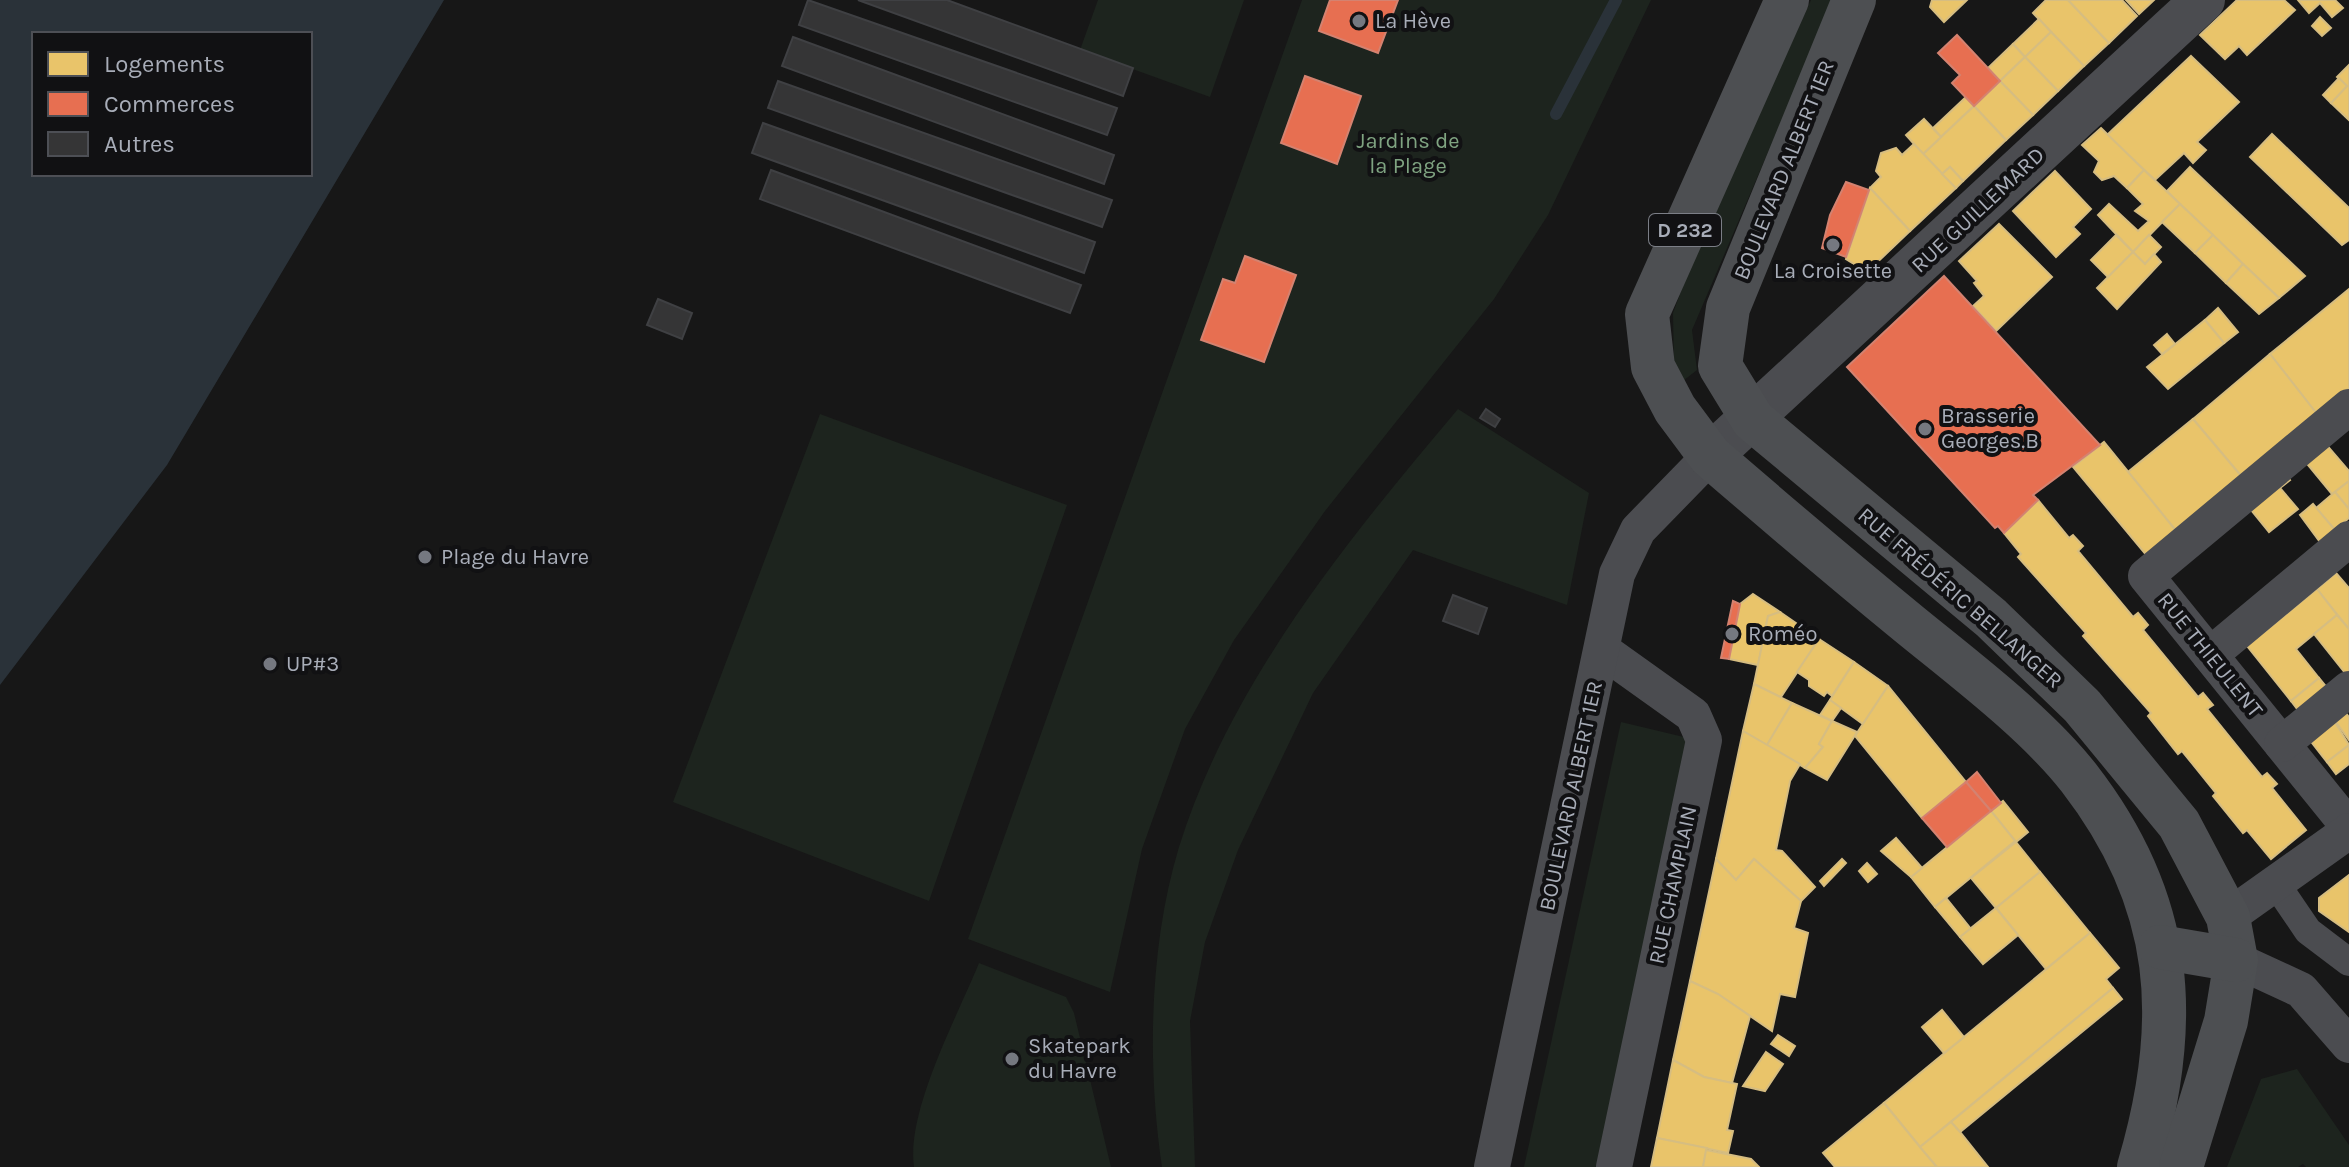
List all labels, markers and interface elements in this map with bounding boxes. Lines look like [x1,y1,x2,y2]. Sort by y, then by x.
place label: La Hève [1375,8,1451,34]
marker: La Hève [1350,12,1368,30]
legend [32,32,312,176]
text: Logements [104,50,225,78]
street label: BOULEVARD ALBERT 1ER [1728,57,1840,283]
text: Commerces [104,90,235,118]
park label: Jardins de la Plage [1357,128,1459,179]
text: Autres [104,130,175,158]
street label: RUE GUILLEMARD [1906,142,2050,278]
road number: D 232 [1649,214,1721,246]
marker: La Croisette [1824,236,1842,254]
place label: La Croisette [1774,258,1892,284]
place label: Brasserie Georges.B [1941,403,2039,454]
marker: Brasserie Georges.B [1916,420,1934,438]
street label: RUE FRÉDÉRIC BELLANGER [1852,501,2068,694]
place label: Plage du Havre [441,544,589,570]
marker: Plage du Havre [416,548,434,566]
street label: RUE THIEULENT [2152,587,2268,723]
place label: Roméo [1748,621,1817,647]
marker: Roméo [1723,625,1741,643]
place label: UP#3 [286,651,339,677]
marker: UP#3 [261,655,279,673]
street label: BOULEVARD ALBERT 1ER [1534,679,1608,913]
street label: RUE CHAMPLAIN [1644,803,1702,967]
place label: Skatepark du Havre [1028,1033,1131,1084]
marker: Skatepark du Havre [1003,1050,1021,1068]

